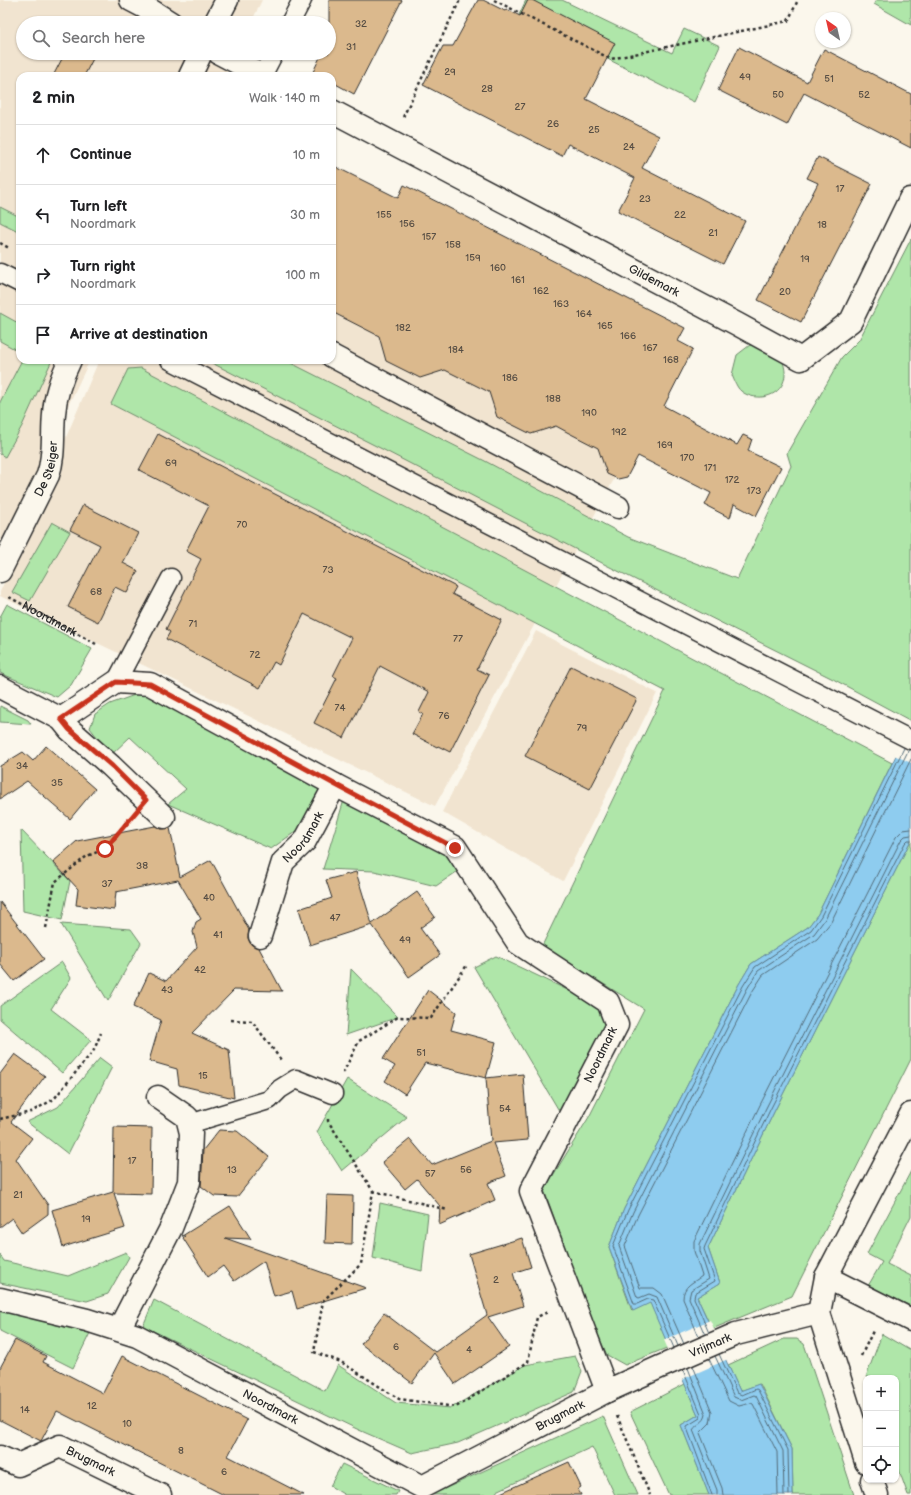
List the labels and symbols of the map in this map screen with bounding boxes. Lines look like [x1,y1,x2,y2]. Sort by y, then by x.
north arrow [815,12,851,48]
house number: 32 [355,18,367,30]
house number: 31 [346,41,356,53]
house number: 29 [444,66,456,78]
house number: 49 [739,71,751,83]
house number: 51 [824,73,834,85]
house number: 28 [481,83,493,95]
house number: 50 [772,89,784,101]
house number: 52 [858,89,870,101]
house number: 27 [515,101,525,113]
house number: 26 [547,118,559,130]
house number: 25 [588,124,600,136]
house number: 24 [623,141,635,153]
house number: 17 [836,183,844,195]
house number: 23 [639,193,651,205]
house number: 155 [376,209,392,221]
house number: 22 [674,209,686,221]
house number: 156 [399,218,415,230]
house number: 18 [817,219,827,231]
house number: 21 [708,227,718,239]
house number: 157 [422,231,436,243]
house number: 158 [445,239,461,251]
house number: 159 [465,252,481,264]
house number: 19 [800,253,810,265]
street label: Gildemark [626,261,682,300]
house number: 160 [490,262,506,274]
house number: 161 [511,274,525,286]
house number: 162 [533,285,549,297]
house number: 20 [779,286,791,298]
house number: 163 [553,298,569,310]
house number: 164 [576,308,592,320]
house number: 165 [597,320,613,332]
house number: 182 [395,322,411,334]
house number: 166 [620,330,636,342]
house number: 167 [643,342,658,354]
house number: 184 [448,344,464,356]
house number: 168 [663,354,679,366]
house number: 186 [502,372,518,384]
house number: 188 [545,393,561,405]
house number: 190 [581,407,597,419]
house number: 192 [611,426,627,438]
house number: 169 [657,439,673,451]
street label: De Steiger [31,440,61,499]
house number: 170 [680,452,694,464]
house number: 69 [165,457,177,469]
house number: 171 [704,462,716,474]
house number: 172 [725,474,739,486]
house number: 173 [747,485,761,497]
house number: 70 [237,519,248,531]
house number: 73 [322,564,334,576]
house number: 68 [90,586,102,598]
street label: Noordmark [19,598,80,640]
house number: 71 [189,618,198,630]
house number: 77 [453,633,463,645]
house number: 72 [250,649,261,661]
house number: 74 [334,702,346,714]
house number: 76 [438,710,450,722]
house number: 79 [577,722,588,734]
house number: 34 [16,760,28,772]
house number: 35 [51,777,63,789]
street label: Noordmark [279,809,327,866]
route end [446,839,464,857]
route start [96,840,114,858]
house number: 38 [136,860,148,872]
house number: 37 [101,878,113,890]
house number: 40 [203,892,215,904]
house number: 47 [329,912,341,924]
house number: 41 [213,929,223,941]
house number: 49 [399,934,411,946]
house number: 42 [194,964,206,976]
house number: 43 [161,984,173,996]
street label: Noordmark [581,1024,621,1086]
house number: 51 [416,1047,426,1059]
house number: 15 [198,1070,208,1082]
house number: 54 [499,1103,511,1115]
house number: 17 [128,1155,136,1167]
house number: 13 [227,1164,237,1176]
house number: 56 [460,1164,472,1176]
house number: 57 [425,1168,435,1180]
house number: 21 [13,1189,23,1201]
house number: 19 [81,1213,91,1225]
house number: 2 [493,1274,499,1286]
street label: Vrijmark [687,1329,734,1361]
house number: 6 [393,1341,399,1353]
house number: 4 [466,1344,472,1356]
street label: Noordmark [240,1386,301,1428]
street label: Brugmark [533,1396,587,1434]
house number: 12 [87,1400,97,1412]
house number: 14 [20,1404,30,1416]
house number: 10 [122,1418,132,1430]
street label: Brugmark [64,1443,118,1480]
house number: 8 [178,1445,184,1457]
house number: 6 [221,1466,227,1478]

